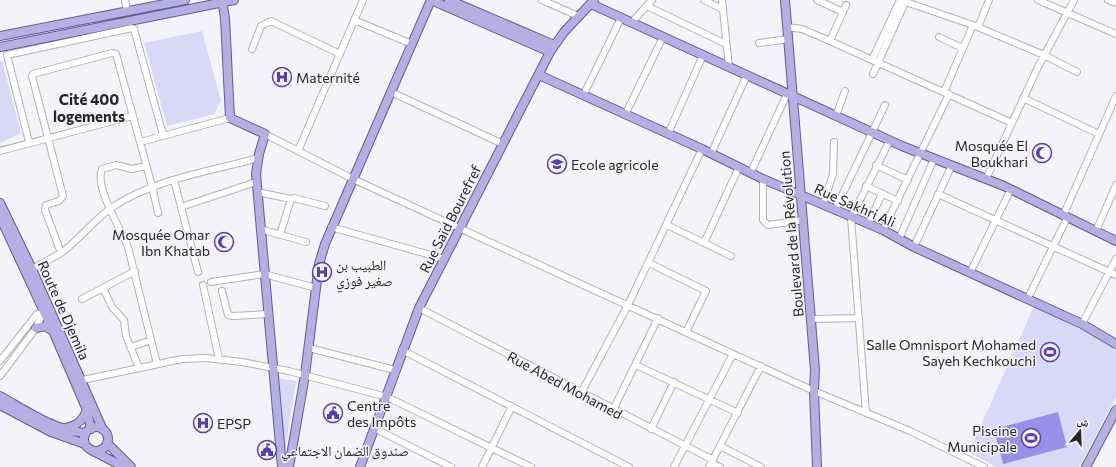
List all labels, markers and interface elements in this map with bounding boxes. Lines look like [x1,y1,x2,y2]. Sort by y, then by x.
hospital icon: Maternité [271,66,293,88]
place label: Maternité [296,69,360,86]
district label: Cité 400 logements [53,90,125,125]
place label: Mosquée El Boukhari [955,137,1028,170]
mosque icon: Mosquée El Boukhari [1031,142,1053,164]
street label: Boulevard de la Révolution [775,150,807,318]
school or university icon: Ecole agricole [546,153,568,175]
place label: Ecole agricole [571,156,659,173]
street label: Rue Saïd Bourefref [415,162,485,276]
street label: Rue Sakhri Ali [812,180,898,230]
place label: Mosquée Omar Ibn Khatab [112,226,210,259]
mosque icon: Mosquée Omar Ibn Khatab [213,231,235,253]
place label: الطبيب بن صغير فوزي [336,256,393,292]
street label: Route de Djemila [34,258,94,362]
hospital icon: الطبيب بن صغير فوزي [311,261,333,283]
place label: Salle Omnisport Mohamed Sayeh Kechkouchi [866,336,1036,369]
sports icon: Salle Omnisport Mohamed Sayeh Kechkouchi [1039,341,1061,363]
street label: Rue Abed Mohamed [504,347,626,423]
place label: Centre des Impôts [347,397,416,430]
public building icon: Centre des Impôts [322,402,344,424]
north arrow [1060,411,1100,451]
hospital icon: EPSP [192,412,214,434]
text: ش [1075,413,1091,431]
place label: EPSP [217,415,251,432]
place label: Piscine Municipale [947,422,1017,455]
sports icon: Piscine Municipale [1020,427,1042,449]
public building icon: صندوق الضمان الاجتماعي [256,439,278,461]
place label: صندوق الضمان الاجتماعي [281,442,409,462]

